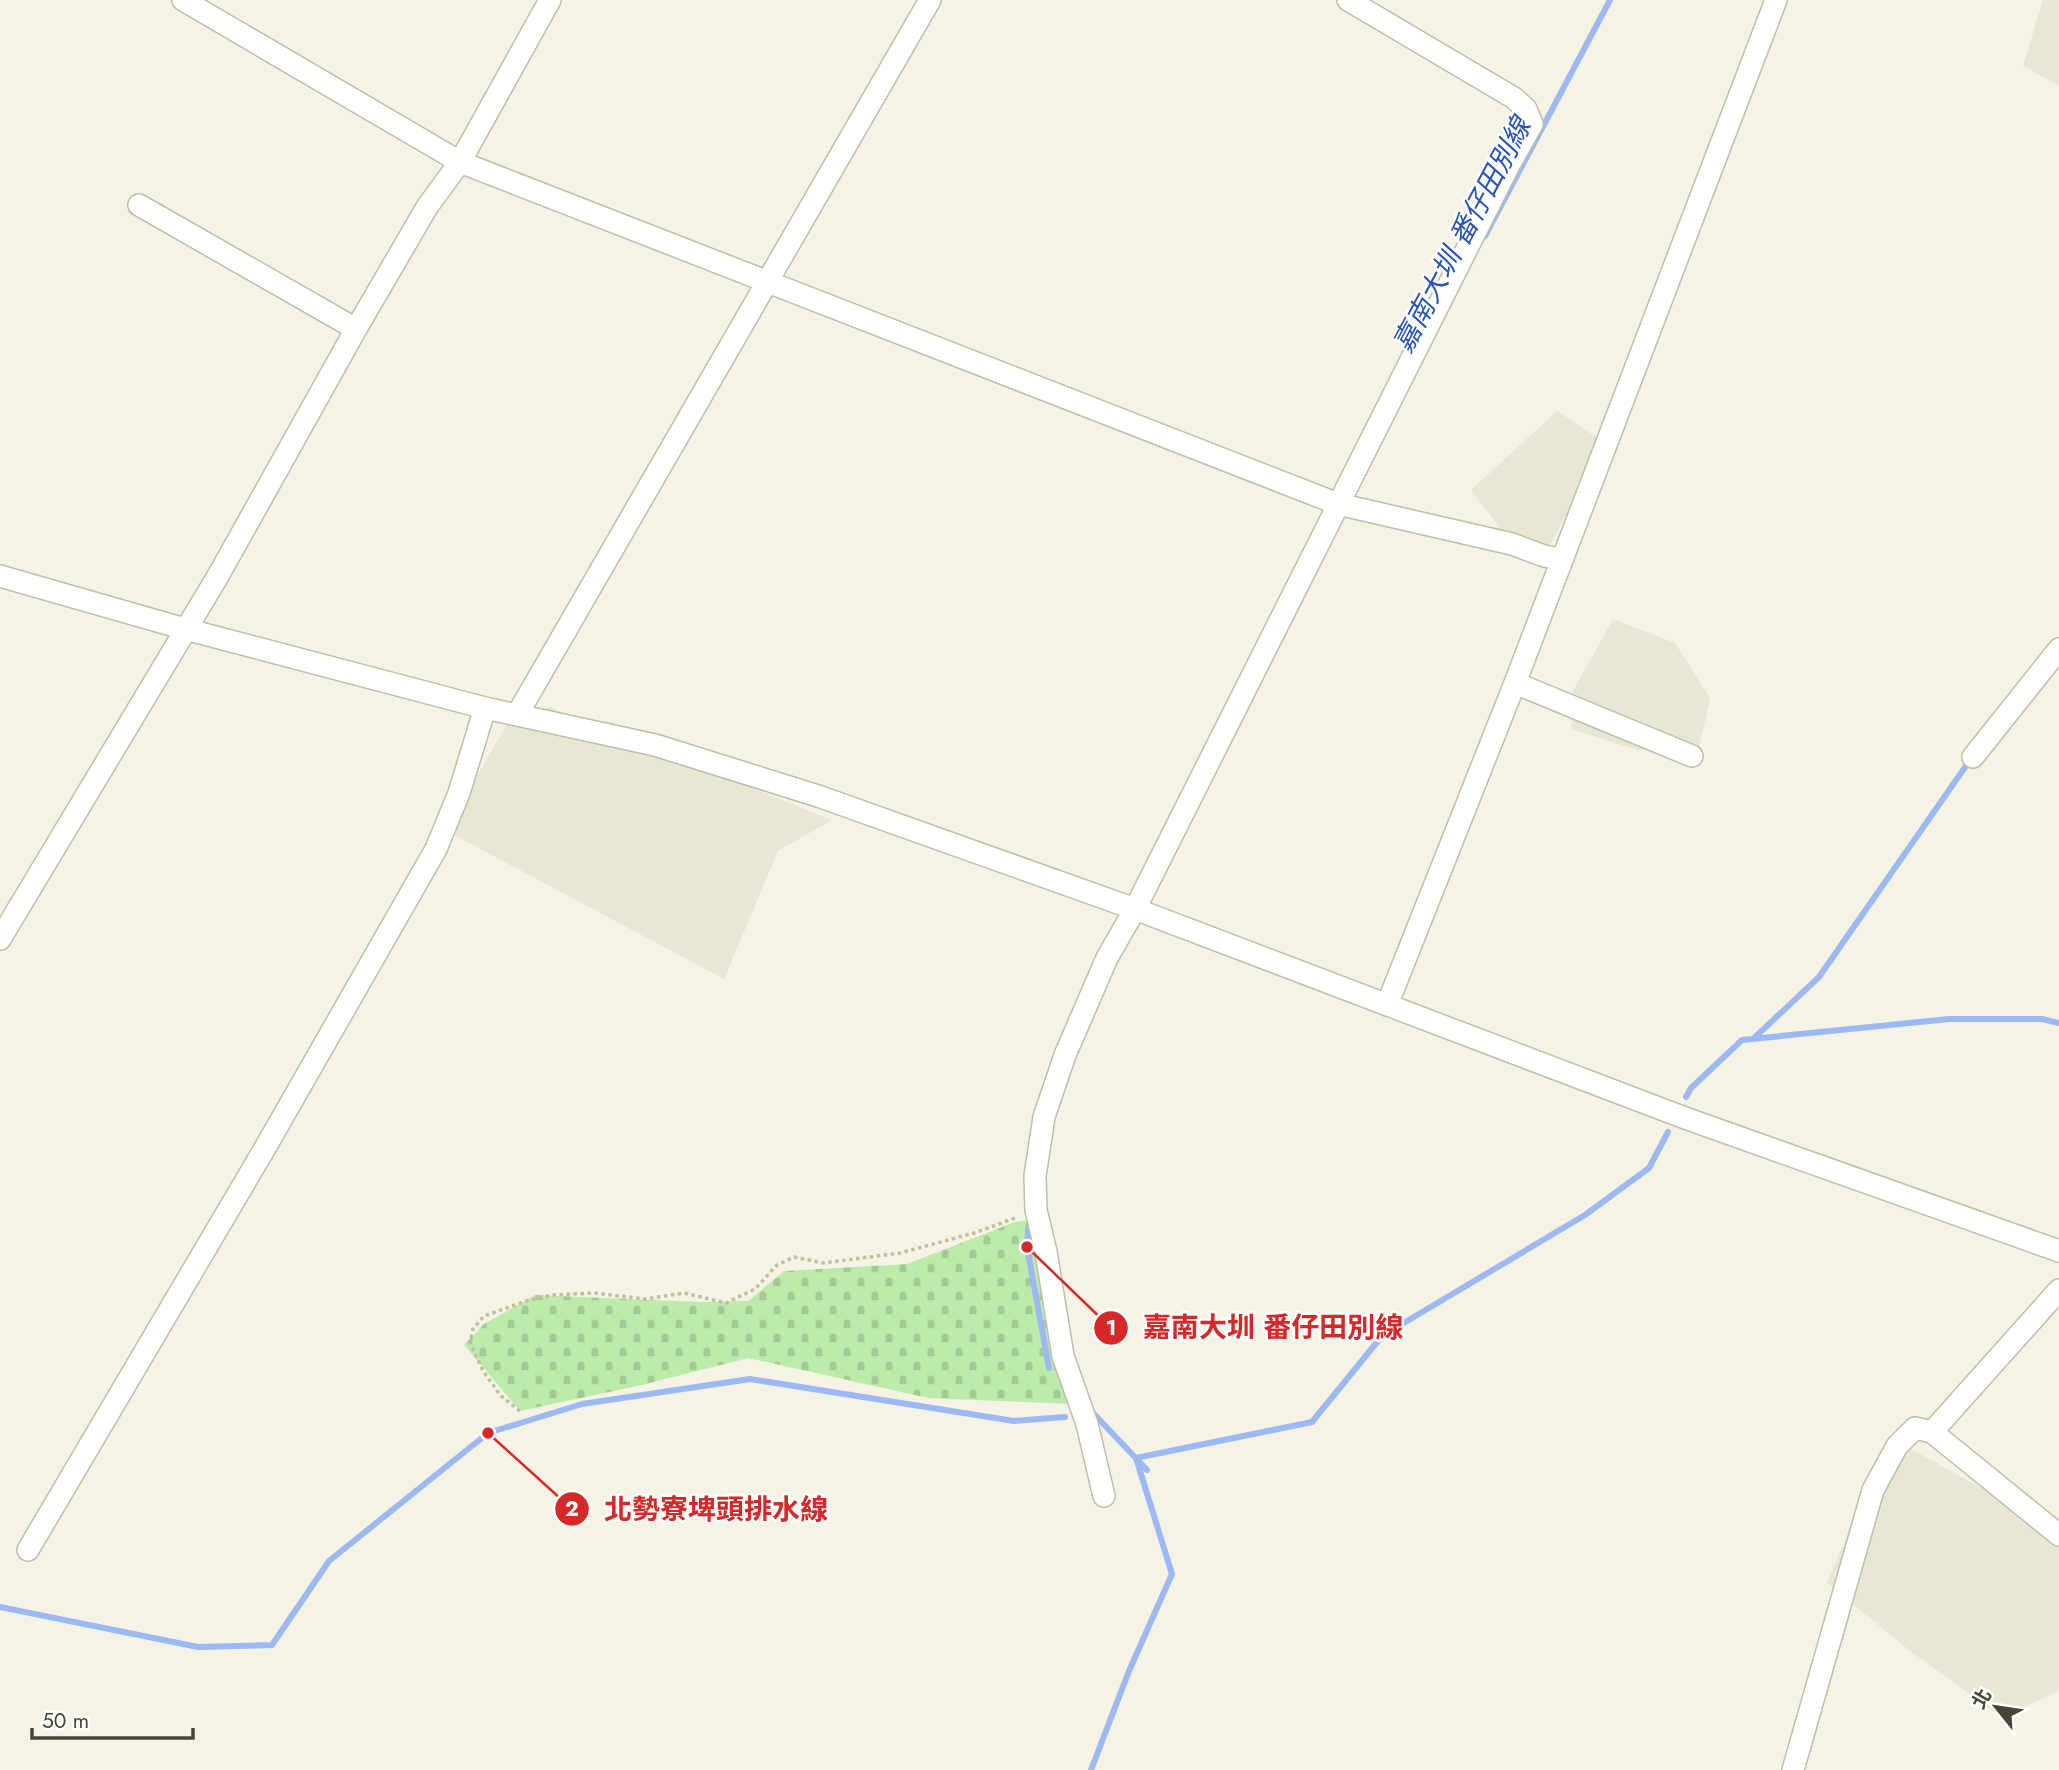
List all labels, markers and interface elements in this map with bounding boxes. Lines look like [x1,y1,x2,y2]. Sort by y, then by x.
water label: 嘉南大圳 番仔田別線 [1383,108,1543,360]
callout: 嘉南大圳 番仔田別線 [1094,1303,1417,1352]
text: 嘉南大圳 番仔田別線 [1143,1307,1403,1348]
text: 1 [1106,1313,1116,1343]
callout: 北勢寮埤頭排水線 [555,1485,842,1534]
text: 北勢寮埤頭排水線 [604,1489,828,1530]
text: 2 [565,1494,579,1524]
north arrow [1961,1672,2031,1742]
text: 北 [1965,1684,1998,1714]
scale bar [32,1696,192,1740]
text: 50 m [42,1706,89,1736]

